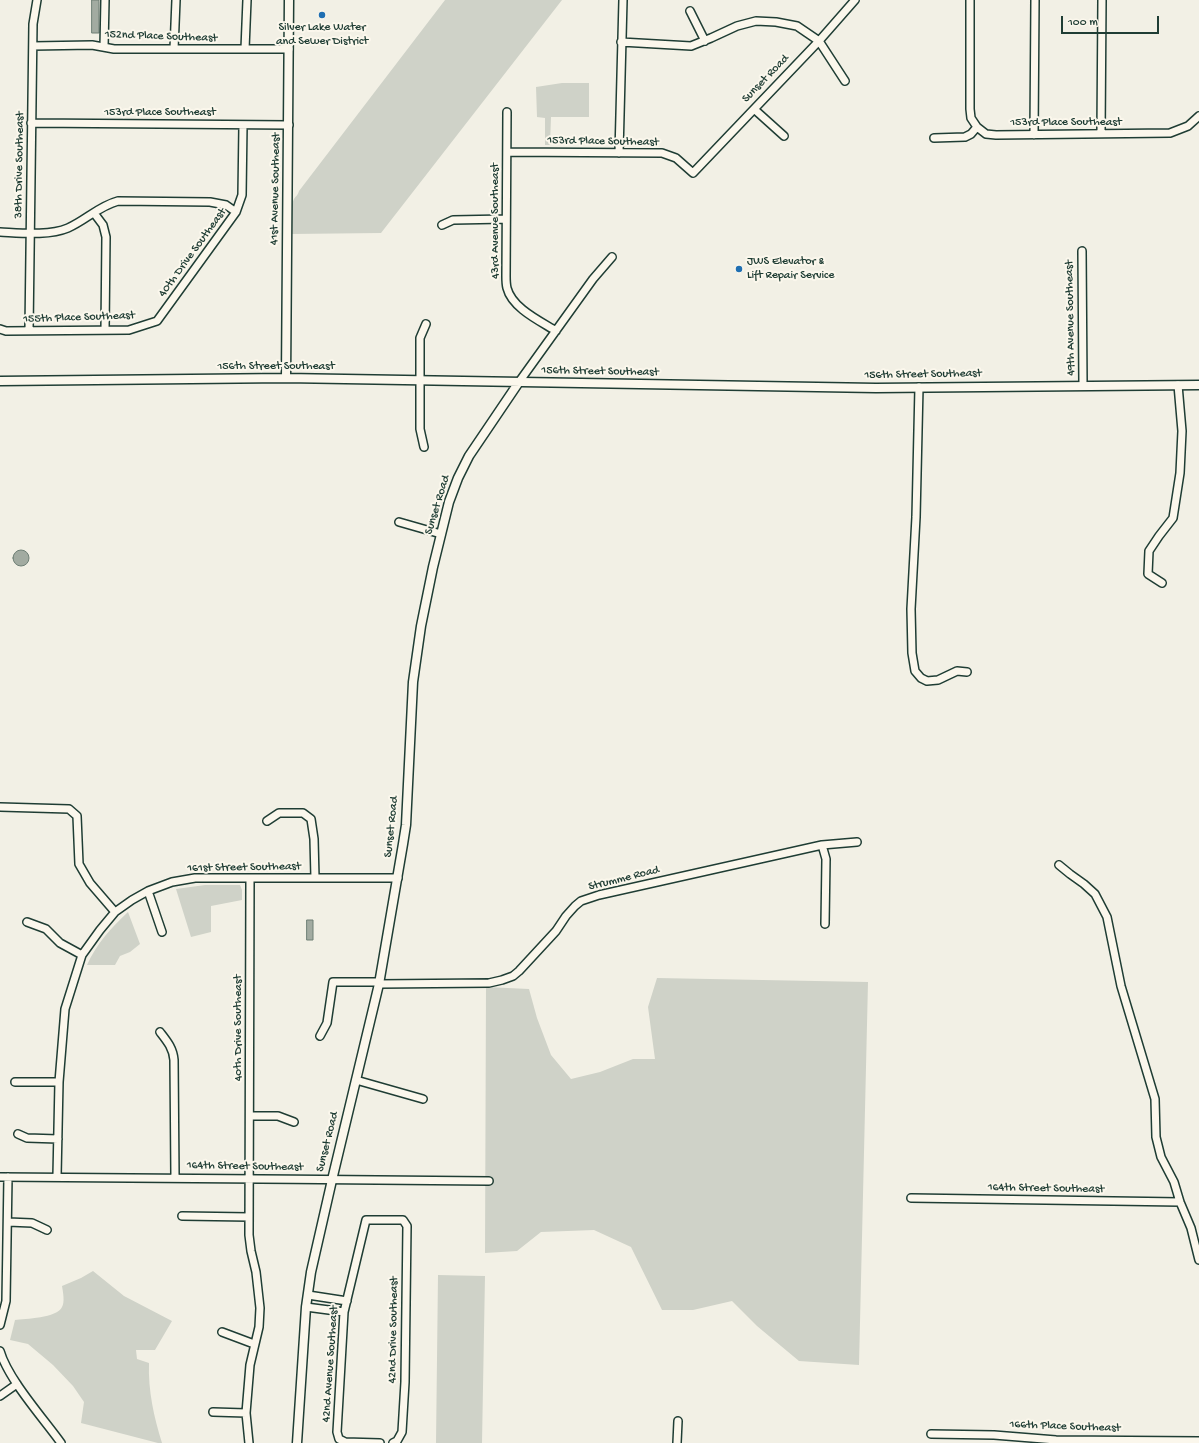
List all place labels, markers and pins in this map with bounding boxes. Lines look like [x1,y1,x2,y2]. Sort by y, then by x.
marker: Silver Lake Water and Sewer District [317,10,327,20]
place label: Silver Lake Water and Sewer District [276,21,368,49]
place label: JWS Elevator & Lift Repair Service [747,255,834,283]
marker: JWS Elevator & Lift Repair Service [734,264,744,274]

